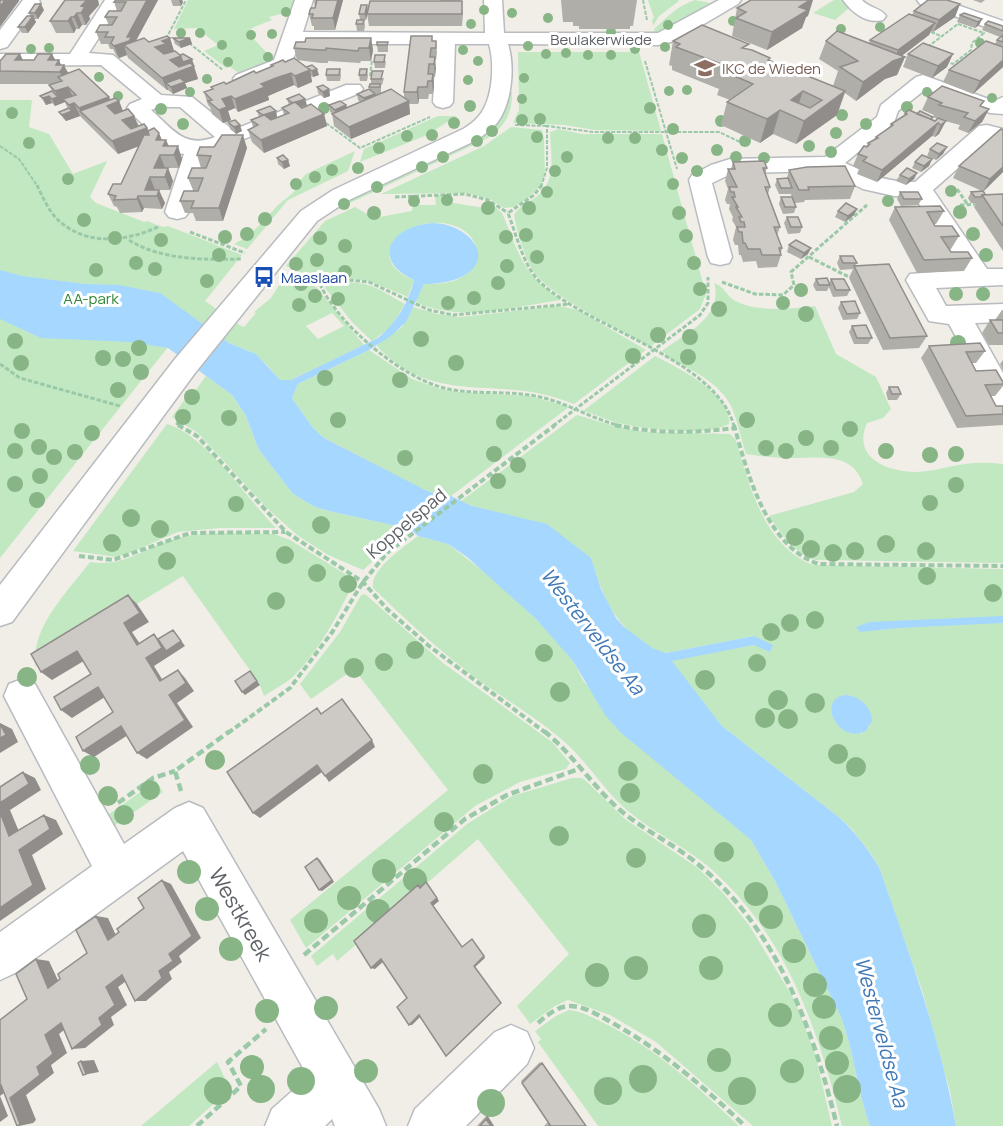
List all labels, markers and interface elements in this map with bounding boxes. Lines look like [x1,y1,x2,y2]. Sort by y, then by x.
street label: Beulakerwiede [550,29,652,50]
school or university icon: IKC de Wieden [693,56,717,80]
place label: IKC de Wieden [722,58,821,79]
bus stop icon: Maaslaan [252,265,276,289]
place label: Maaslaan [281,267,347,288]
park label: AA-park [63,288,119,309]
street label: Koppelspad [361,482,451,564]
water label: Westerveldse Aa [535,562,652,701]
street label: Westkreek [203,862,279,966]
water label: Westerveldse Aa [849,954,915,1111]

